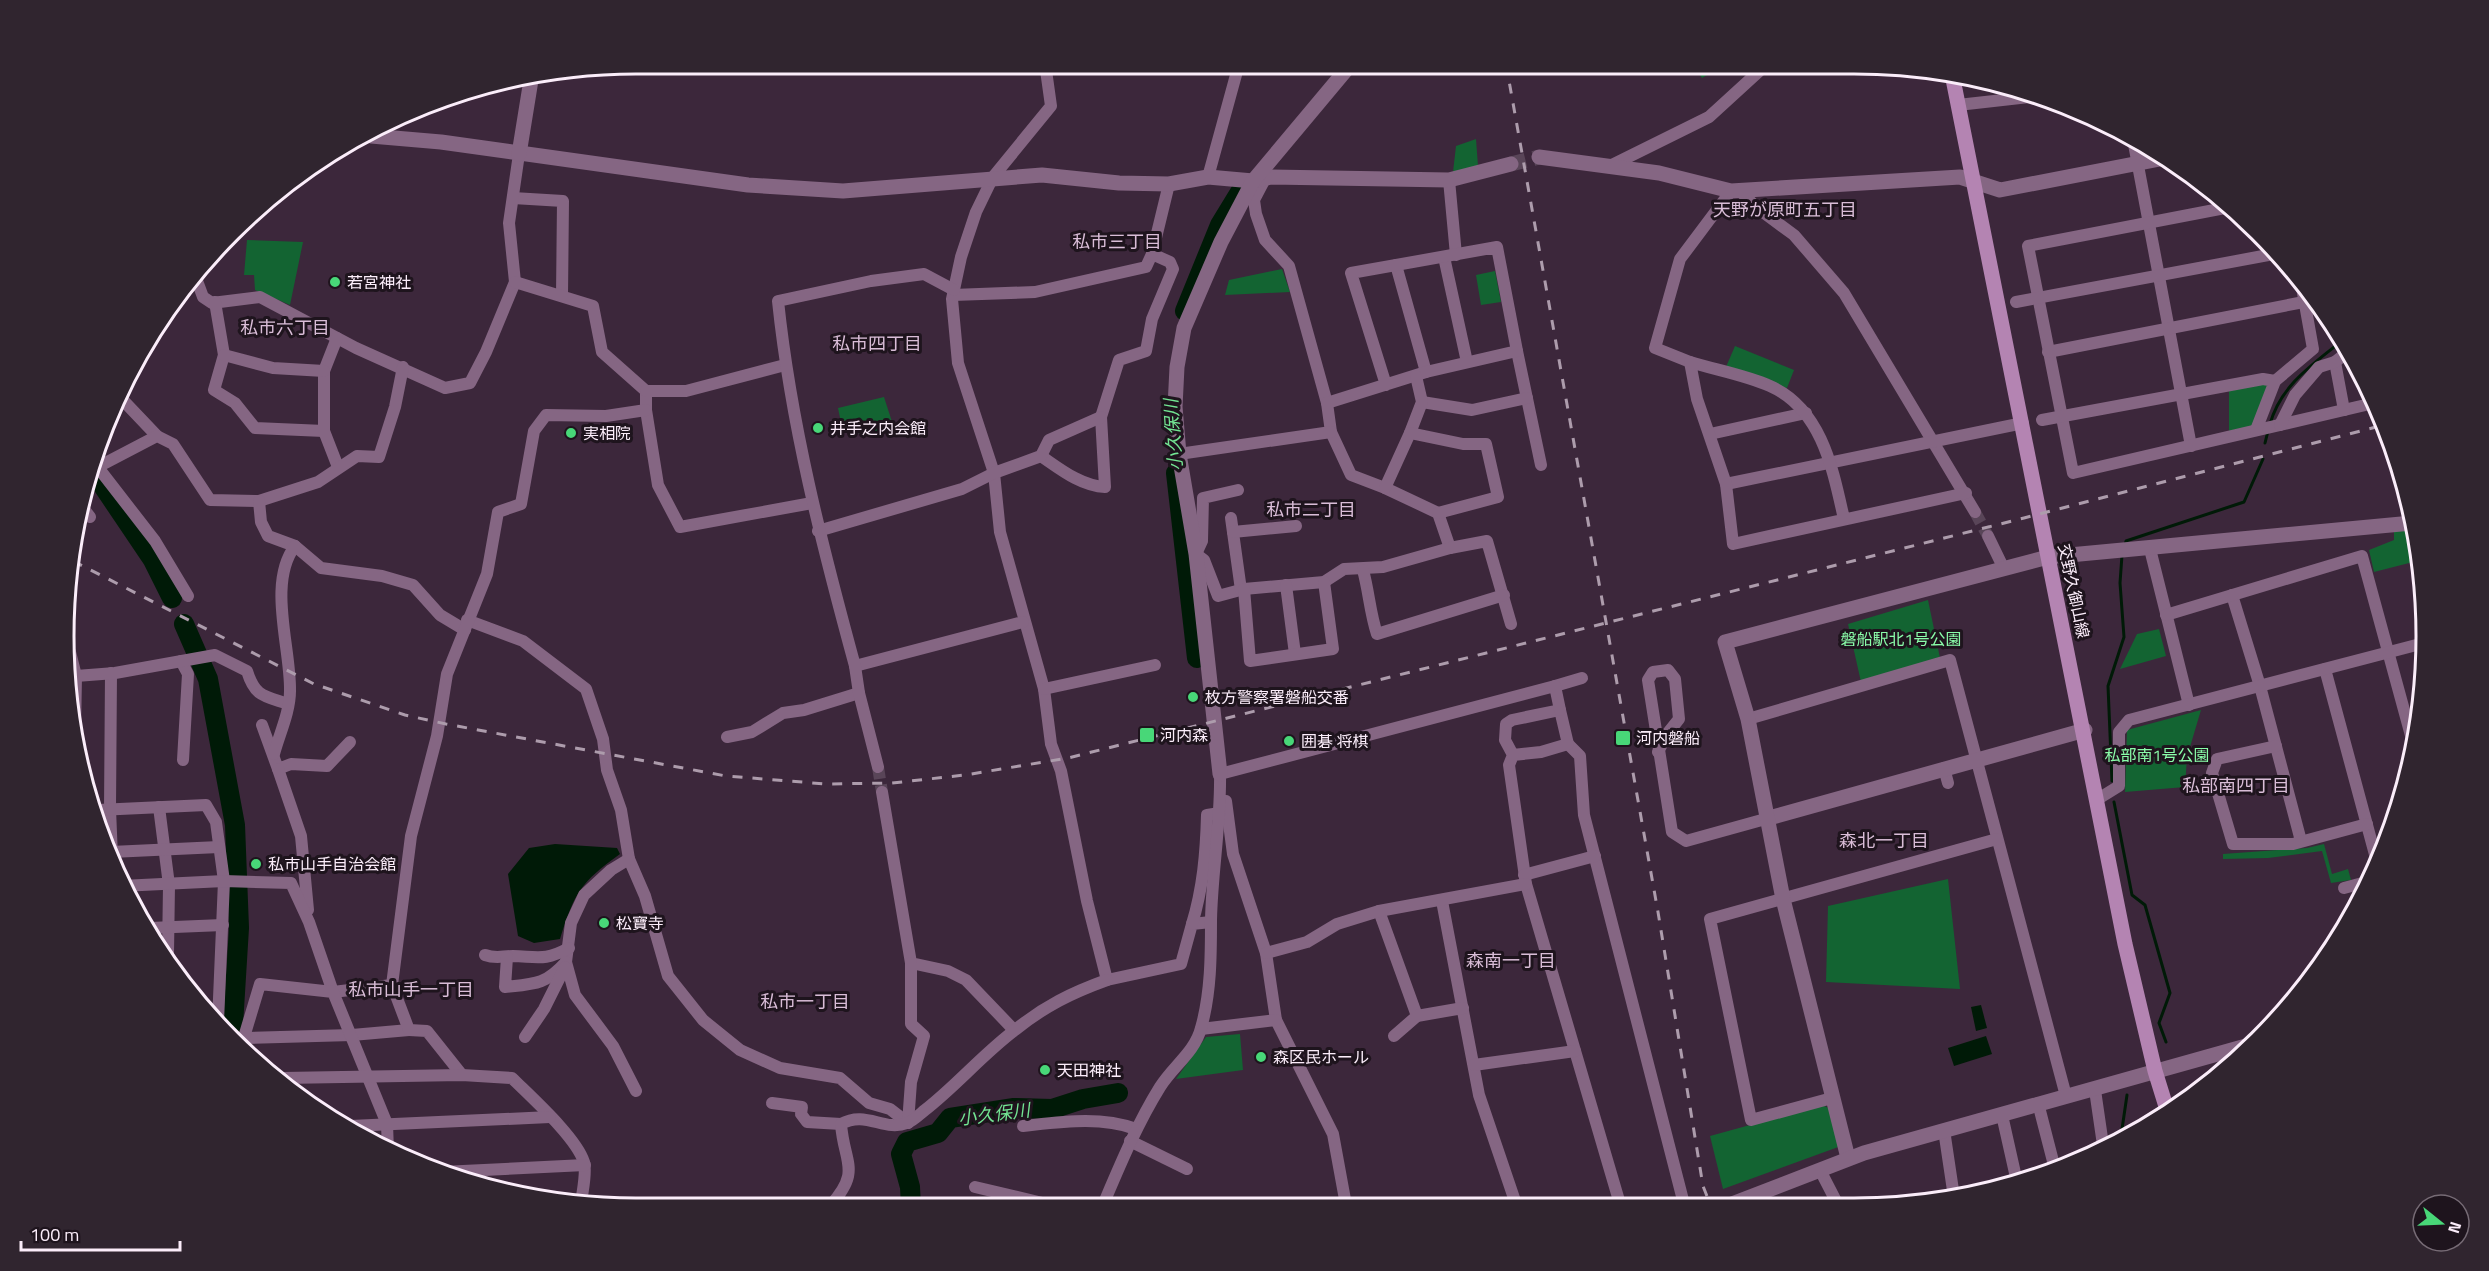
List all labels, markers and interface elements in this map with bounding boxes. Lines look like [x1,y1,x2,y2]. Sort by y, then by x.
district label: 天野が原町五丁目 [1713,196,1857,223]
district label: 私市三丁目 [1072,228,1162,255]
place label: 若宮神社 [347,270,411,294]
marker: 若宮神社 [328,275,342,289]
district label: 私市六丁目 [240,314,330,341]
district label: 私市四丁目 [832,330,922,357]
water label: 小久保川 [1157,396,1189,472]
place label: 井手之内会館 [830,416,926,440]
place label: 実相院 [583,421,631,445]
marker: 井手之内会館 [811,421,825,435]
marker: 実相院 [564,426,578,440]
district label: 私市二丁目 [1266,496,1356,523]
street label: 交野久御山線 [2052,542,2096,640]
park label: 磐船駅北1号公園 [1841,627,1961,651]
place label: 枚方警察署磐船交番 [1205,685,1349,709]
marker: 枚方警察署磐船交番 [1186,690,1200,704]
place label: 河内森 [1160,723,1208,747]
marker: 河内森 [1138,726,1156,744]
place label: 河内磐船 [1636,726,1700,750]
place label: 囲碁 将棋 [1301,729,1369,753]
marker: 河内磐船 [1614,729,1632,747]
marker: 囲碁 将棋 [1282,734,1296,748]
park label: 私部南1号公園 [2105,743,2209,767]
district label: 私部南四丁目 [2182,772,2290,799]
district label: 森北一丁目 [1839,827,1929,854]
place label: 私市山手自治会館 [268,852,396,876]
marker: 私市山手自治会館 [249,857,263,871]
place label: 松寶寺 [616,911,664,935]
marker: 松寶寺 [597,916,611,930]
district label: 森南一丁目 [1466,947,1556,974]
district label: 私市山手一丁目 [348,976,474,1003]
district label: 私市一丁目 [760,988,850,1015]
place label: 森区民ホール [1273,1045,1369,1069]
marker: 森区民ホール [1254,1050,1268,1064]
place label: 天田神社 [1057,1058,1121,1082]
marker: 天田神社 [1038,1063,1052,1077]
water label: 小久保川 [957,1096,1033,1132]
north arrow [2411,1193,2471,1253]
scale bar [21,1214,180,1252]
text: N [2442,1219,2468,1237]
text: 100 m [30,1221,79,1248]

